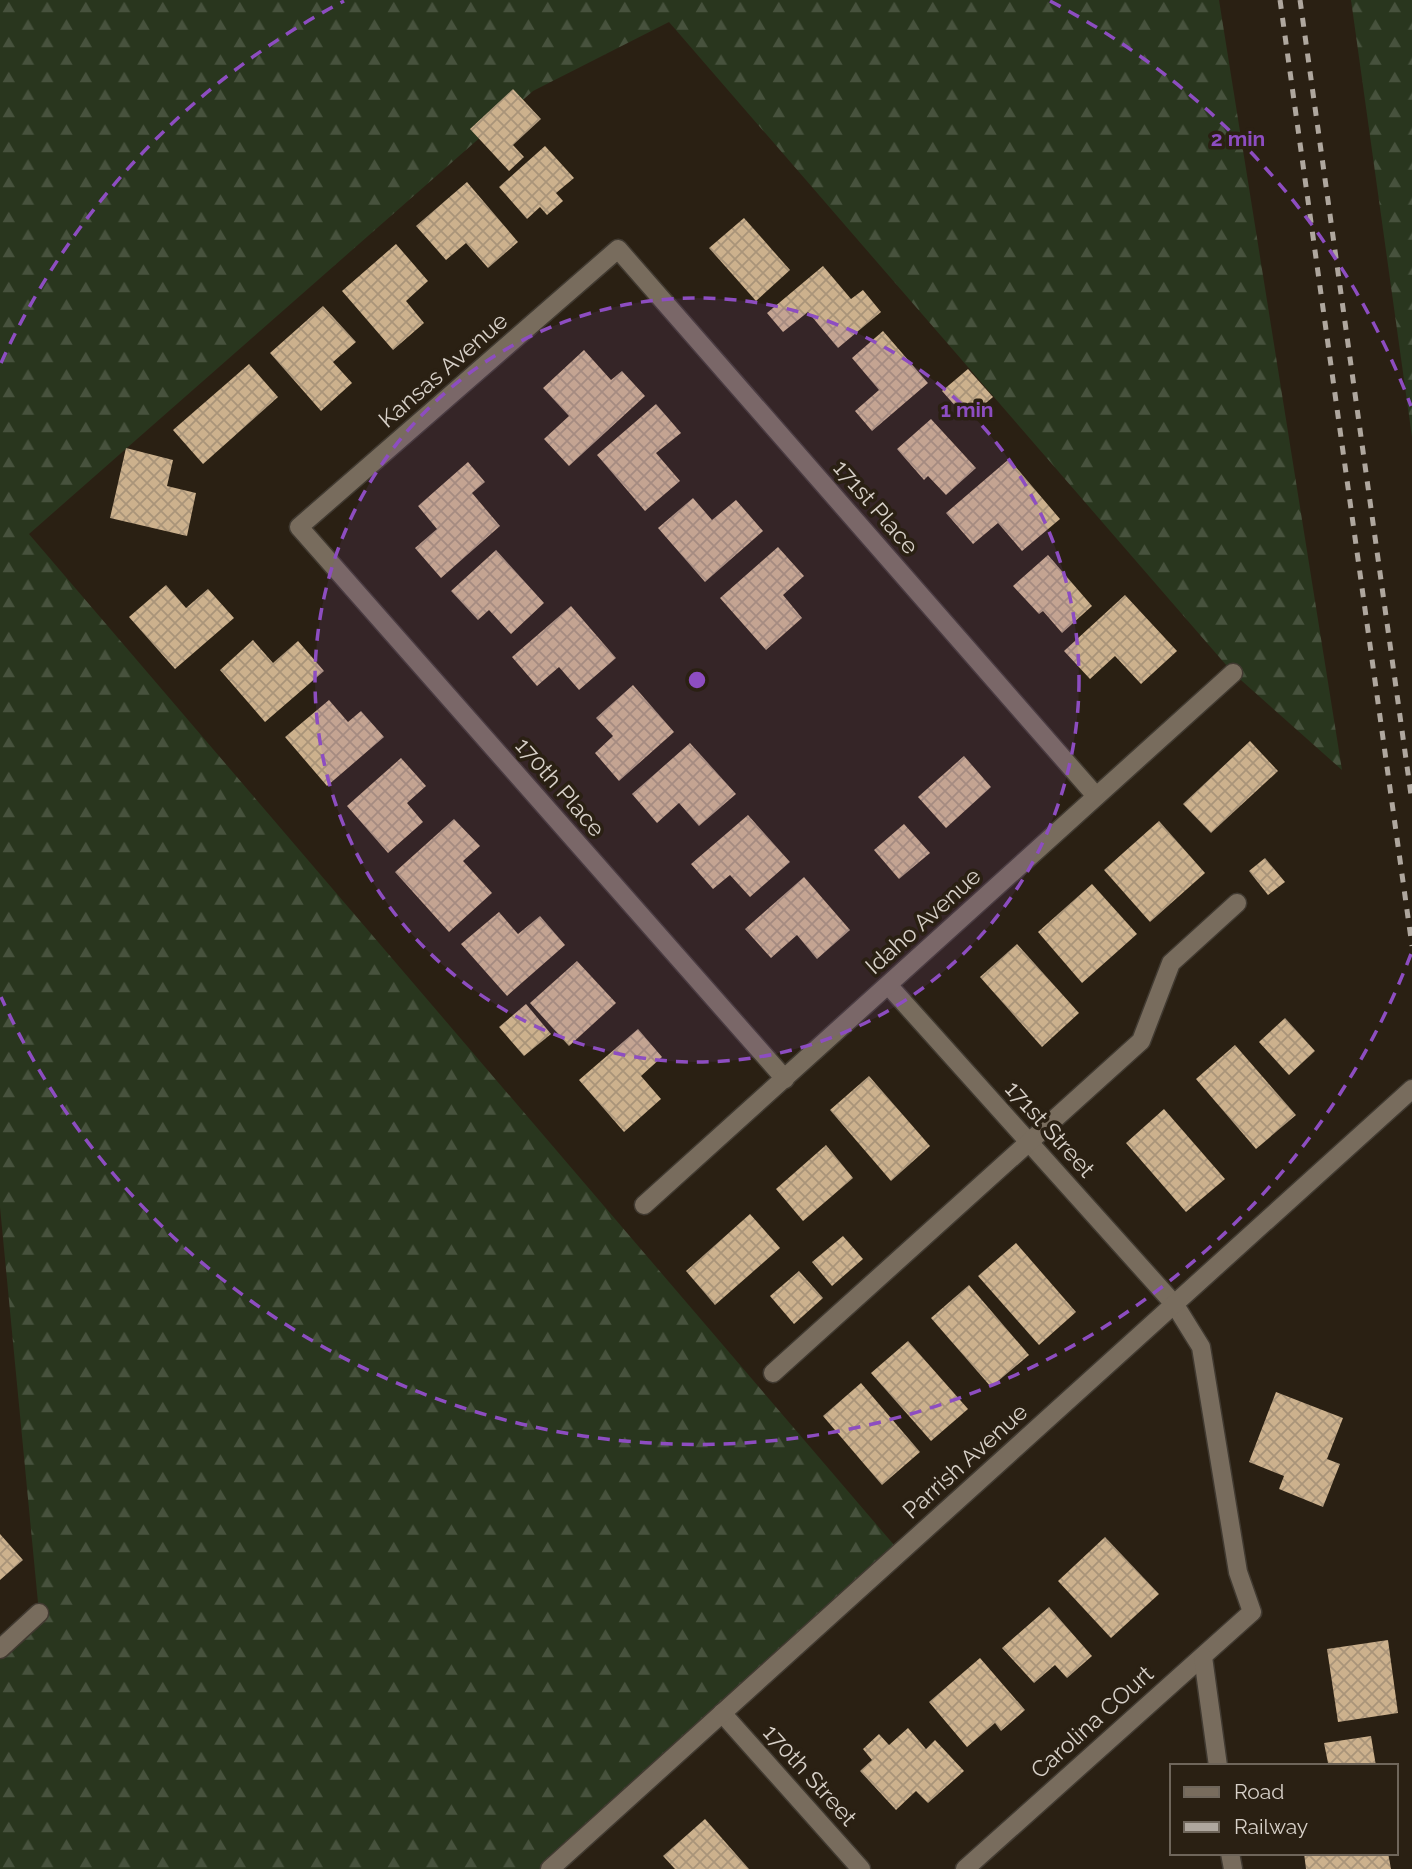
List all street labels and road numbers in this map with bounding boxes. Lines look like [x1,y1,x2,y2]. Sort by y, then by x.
street label: Kansas Avenue [373,307,512,433]
street label: 171st Place [828,454,925,559]
street label: 170th Place [510,732,611,842]
street label: Idaho Avenue [860,862,986,979]
street label: 171st Street [1000,1075,1101,1183]
street label: Parrish Avenue [897,1398,1033,1524]
street label: Carolina COurt [1025,1660,1159,1784]
street label: 170th Street [758,1719,863,1831]

